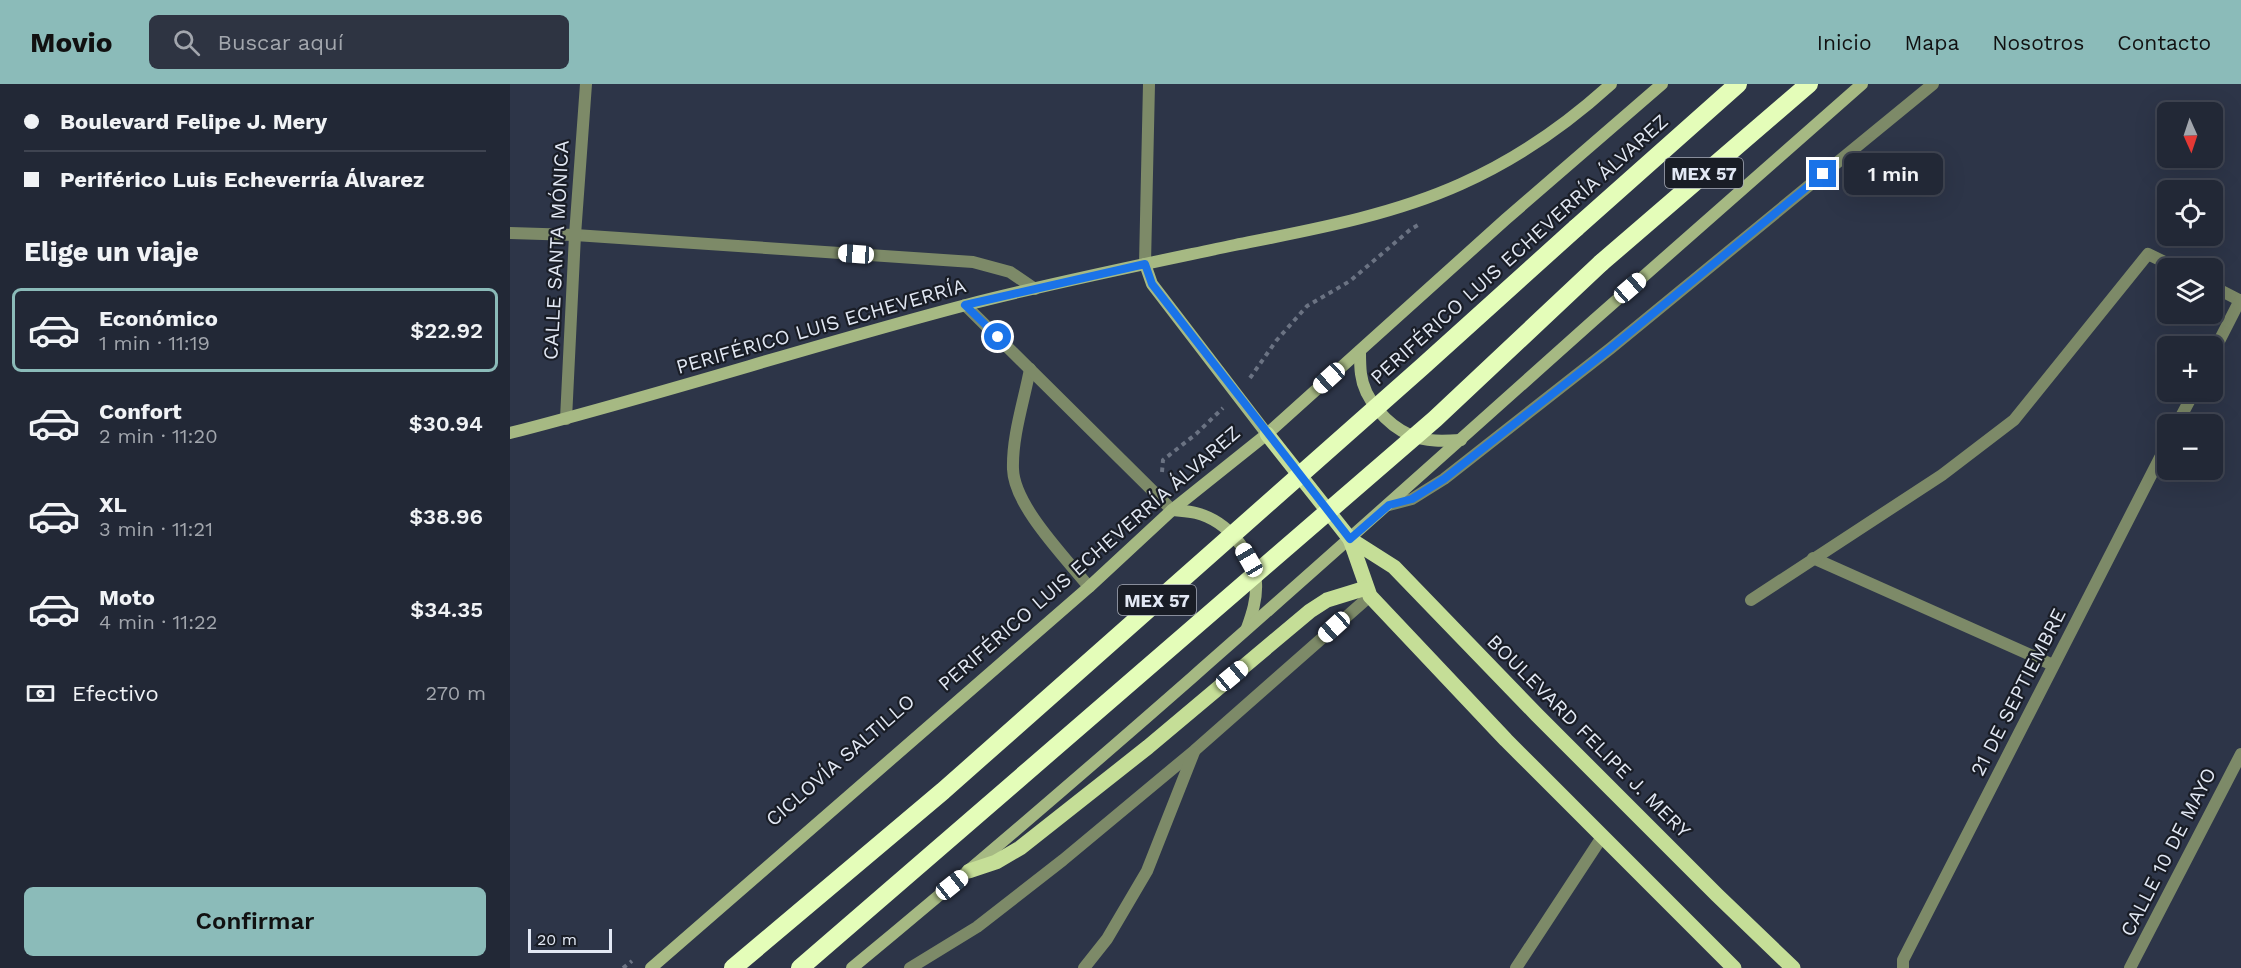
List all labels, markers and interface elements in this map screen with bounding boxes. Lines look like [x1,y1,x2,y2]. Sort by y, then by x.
search box [149,15,569,69]
text: Movio [30,26,113,59]
icon: search [170,26,203,59]
text: Buscar aquí [218,30,344,55]
text: Inicio [1817,30,1872,55]
text: Mapa [1905,30,1959,55]
text: Nosotros [1992,30,2084,55]
text: Contacto [2117,30,2211,55]
north arrow [2157,102,2223,168]
map controls [2157,102,2223,480]
text: Boulevard Felipe J. Mery [60,109,327,134]
street label: PERIFÉRICO LUIS ECHEVERRÍA ÁLVAREZ [1365,109,1673,389]
street label: CALLE SANTA MÓNICA [538,140,574,360]
callout: 1 min [1844,153,1943,195]
road number: MEX 57 [1665,158,1743,188]
route end [1809,160,1836,187]
text: 1 min [1868,162,1919,186]
text: Periférico Luis Echeverría Álvarez [60,167,424,192]
button: locate [2157,180,2223,246]
text: Elige un viaje [24,236,199,268]
car [837,244,875,264]
button: layers [2157,258,2223,324]
car [1611,269,1649,307]
street label: PERIFÉRICO LUIS ECHEVERRÍA [673,273,969,379]
icon: car [27,303,81,357]
text: Económico [99,306,218,331]
text: $22.92 [410,318,483,343]
route start [984,323,1011,350]
text: 1 min · 11:19 [99,331,210,355]
button: + [2157,336,2223,402]
car [1310,359,1348,397]
icon: car [27,396,81,450]
text: Confort [99,399,182,424]
text: $30.94 [409,411,483,436]
button: − [2157,414,2223,480]
street label: PERIFÉRICO LUIS ECHEVERRÍA ÁLVAREZ [933,420,1245,696]
text: 2 min · 11:20 [99,424,218,448]
icon: car [27,489,81,543]
text: XL [99,492,127,517]
text: $38.96 [409,504,483,529]
text: 3 min · 11:21 [99,517,213,541]
car [1232,540,1266,580]
icon: car [27,582,81,636]
text: Moto [99,585,155,610]
road number: MEX 57 [1118,585,1196,615]
text: $34.35 [410,597,483,622]
street label: 21 DE SEPTIEMBRE [1965,604,2071,780]
car [1315,608,1353,646]
text: 4 min · 11:22 [99,610,217,634]
street label: BOULEVARD FELIPE J. MERY [1482,629,1696,843]
car [1212,658,1252,694]
icon: cash [24,677,57,710]
text: Efectivo [72,681,159,706]
text: 270 m [426,681,486,705]
street label: CICLOVÍA SALTILLO [761,689,919,831]
street label: CALLE 10 DE MAYO [2115,764,2221,940]
car [932,867,972,903]
button: Confirmar [24,887,486,956]
scale bar [528,926,612,954]
text: 20 m [537,930,577,949]

